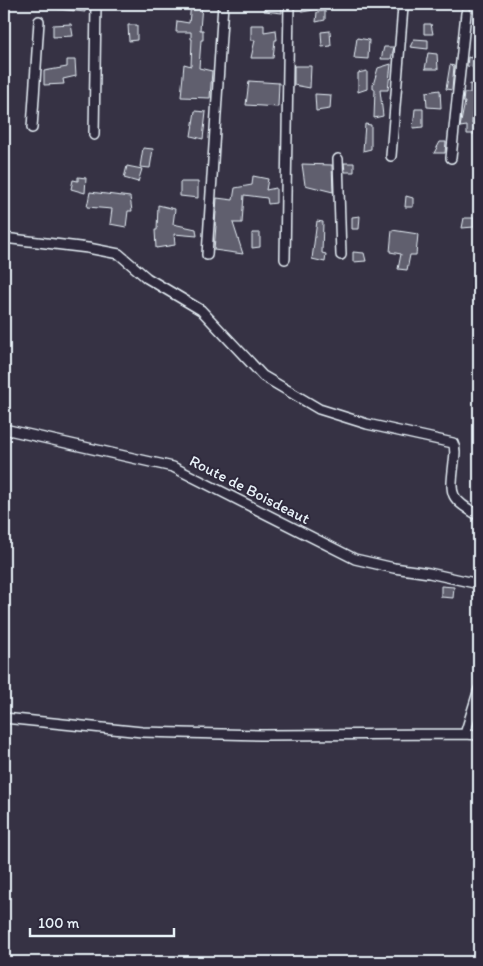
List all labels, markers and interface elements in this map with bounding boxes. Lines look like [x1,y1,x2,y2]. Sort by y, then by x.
street label: Route de Boisdeaut [186,451,313,528]
scale bar [30,906,174,938]
text: 100 m [38,914,80,932]

